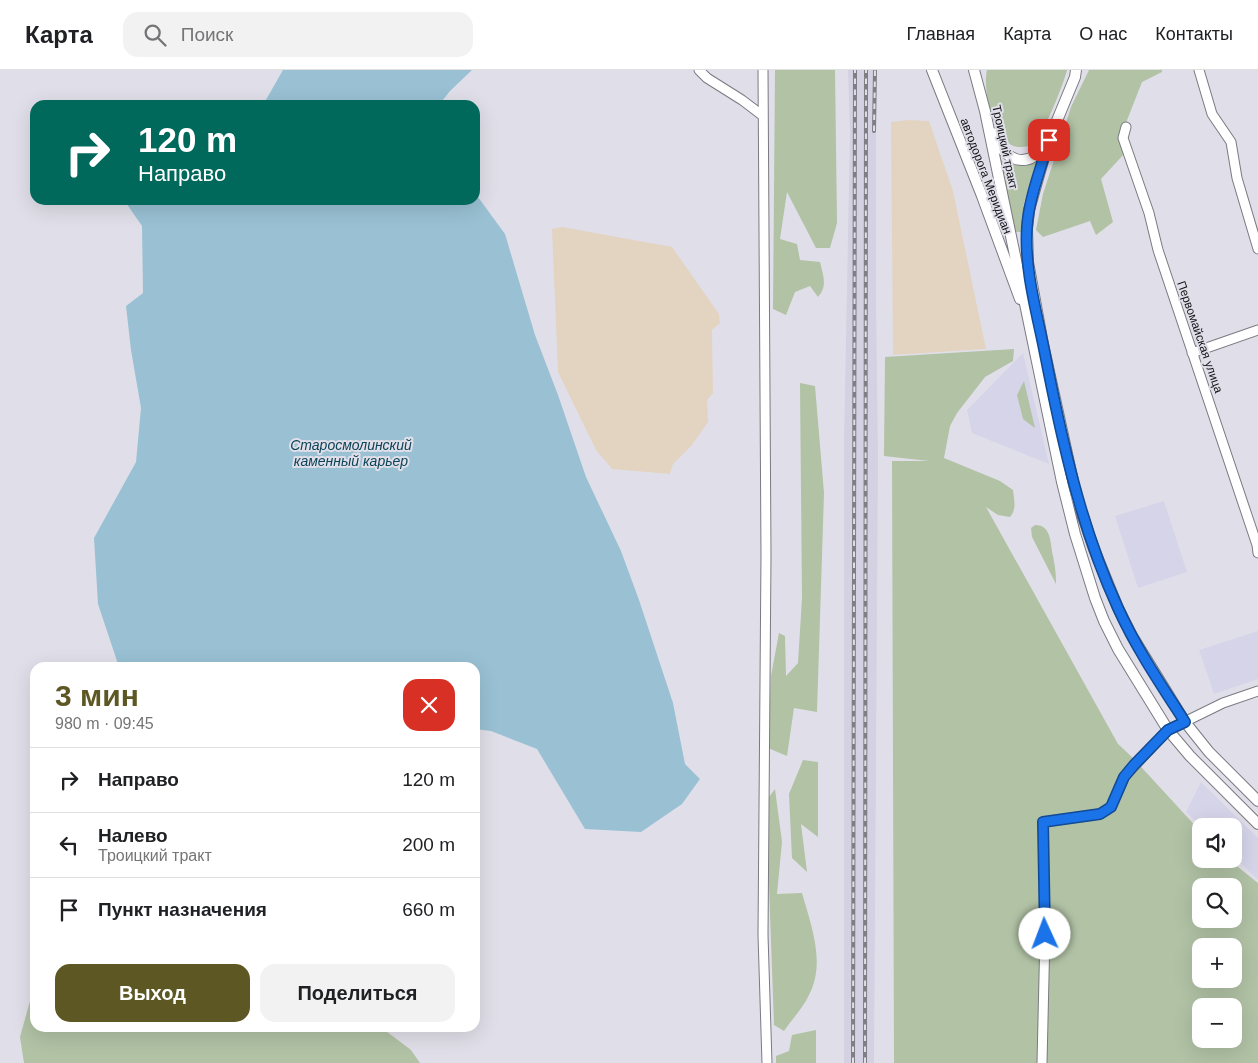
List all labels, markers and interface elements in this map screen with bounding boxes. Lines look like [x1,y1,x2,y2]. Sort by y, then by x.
search box [123,12,473,57]
text: Карта [25,21,93,48]
icon: search [141,21,169,49]
text: Поиск [181,24,233,45]
text: Главная [907,24,975,44]
text: Карта [1003,24,1051,44]
text: О нас [1079,24,1127,44]
text: Контакты [1155,24,1233,44]
street label: Троицкий тракт [989,104,1021,191]
street label: автодорога Меридиан [957,116,1015,236]
pin [1028,119,1070,161]
icon: right [55,120,120,185]
text: 120 m [138,120,237,159]
icon: arrive [1035,126,1063,154]
text: Направо [138,161,226,186]
street label: Первомайская улица [1174,279,1226,395]
water label: Старосмолинский каменный карьер [290,437,412,469]
text: 3 мин [55,679,139,712]
button: close [403,679,455,731]
text: 980 m · 09:45 [55,715,154,732]
icon: right [55,766,83,794]
text: Направо [98,769,179,790]
text: 120 m [402,769,455,790]
map controls [1192,818,1242,1048]
button: sound [1192,818,1242,868]
text: Налево [98,825,168,846]
icon: left [55,831,83,859]
text: 200 m [402,834,455,855]
text: Троицкий тракт [98,847,212,864]
button: search [1192,878,1242,928]
icon: arrive [55,896,83,924]
text: Пункт назначения [98,899,267,920]
text: 660 m [402,899,455,920]
position arrow [1018,907,1070,959]
button: + [1192,938,1242,988]
button: Выход [55,964,250,1022]
button: Поделиться [260,964,455,1022]
button: − [1192,998,1242,1048]

